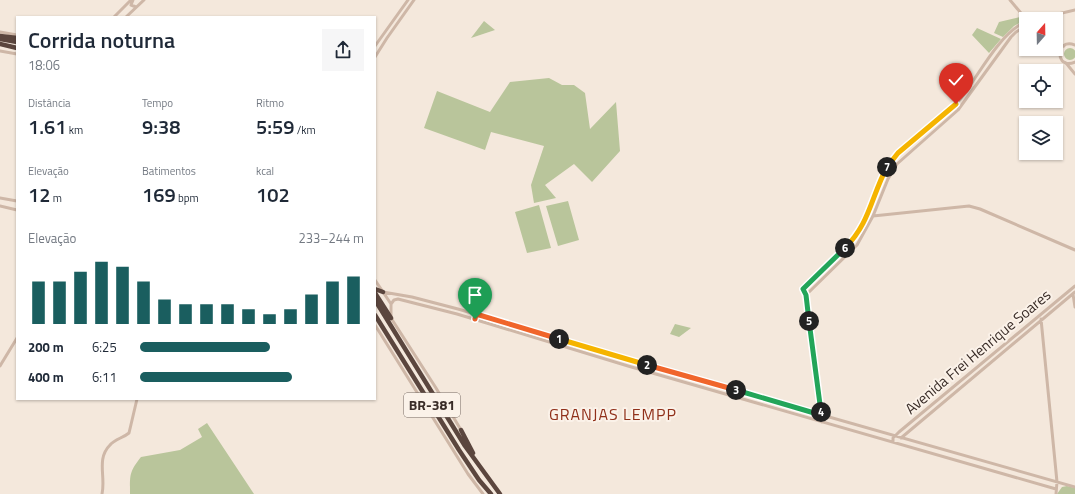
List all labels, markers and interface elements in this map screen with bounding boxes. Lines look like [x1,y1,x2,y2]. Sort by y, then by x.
north arrow [1019,12,1063,56]
map controls [1019,12,1063,160]
text: Corrida noturna [28,23,175,57]
button: share [322,29,364,71]
text: 18:06 [28,55,60,75]
pin [939,63,973,104]
button: locate [1019,64,1063,108]
icon: check [945,69,967,91]
text: Distância [28,95,71,111]
text: Tempo [142,95,173,111]
text: Ritmo [256,95,284,111]
text: 1.61 [28,111,66,142]
text: 9:38 [142,111,180,142]
text: 5:59 [256,111,294,142]
button: layers [1019,116,1063,160]
text: km [66,122,83,138]
text: /km [294,122,316,138]
pin: 7 [877,157,897,177]
text: 7 [884,159,890,175]
text: Elevação [28,163,69,179]
text: Batimentos [142,163,196,179]
text: kcal [256,163,274,179]
text: 12 [28,179,50,210]
text: 169 [142,179,176,210]
text: 102 [256,179,290,210]
text: m [50,190,62,206]
text: bpm [176,190,199,206]
text: Elevação [28,228,76,248]
text: 233–244 m [298,228,364,248]
pin: 6 [835,238,855,258]
text: 6 [842,240,848,256]
pin [458,278,492,319]
icon: arrive [464,284,486,306]
street label: Avenida Frei Henrique Soares [900,284,1056,420]
pin: 5 [799,311,819,331]
text: 5 [806,313,812,329]
pin: 1 [549,329,569,349]
text: 1 [556,331,562,347]
text: 200 m [28,337,64,357]
text: 6:25 [92,337,117,357]
pin: 2 [637,355,657,375]
text: 2 [644,357,650,373]
text: 400 m [28,367,64,387]
text: 6:11 [92,367,117,387]
pin: 3 [726,380,746,400]
text: 3 [733,382,739,398]
road number: BR-381 [404,393,460,417]
district label: GRANJAS LEMPP [549,402,677,426]
pin: 4 [811,402,831,422]
text: 4 [818,404,824,420]

